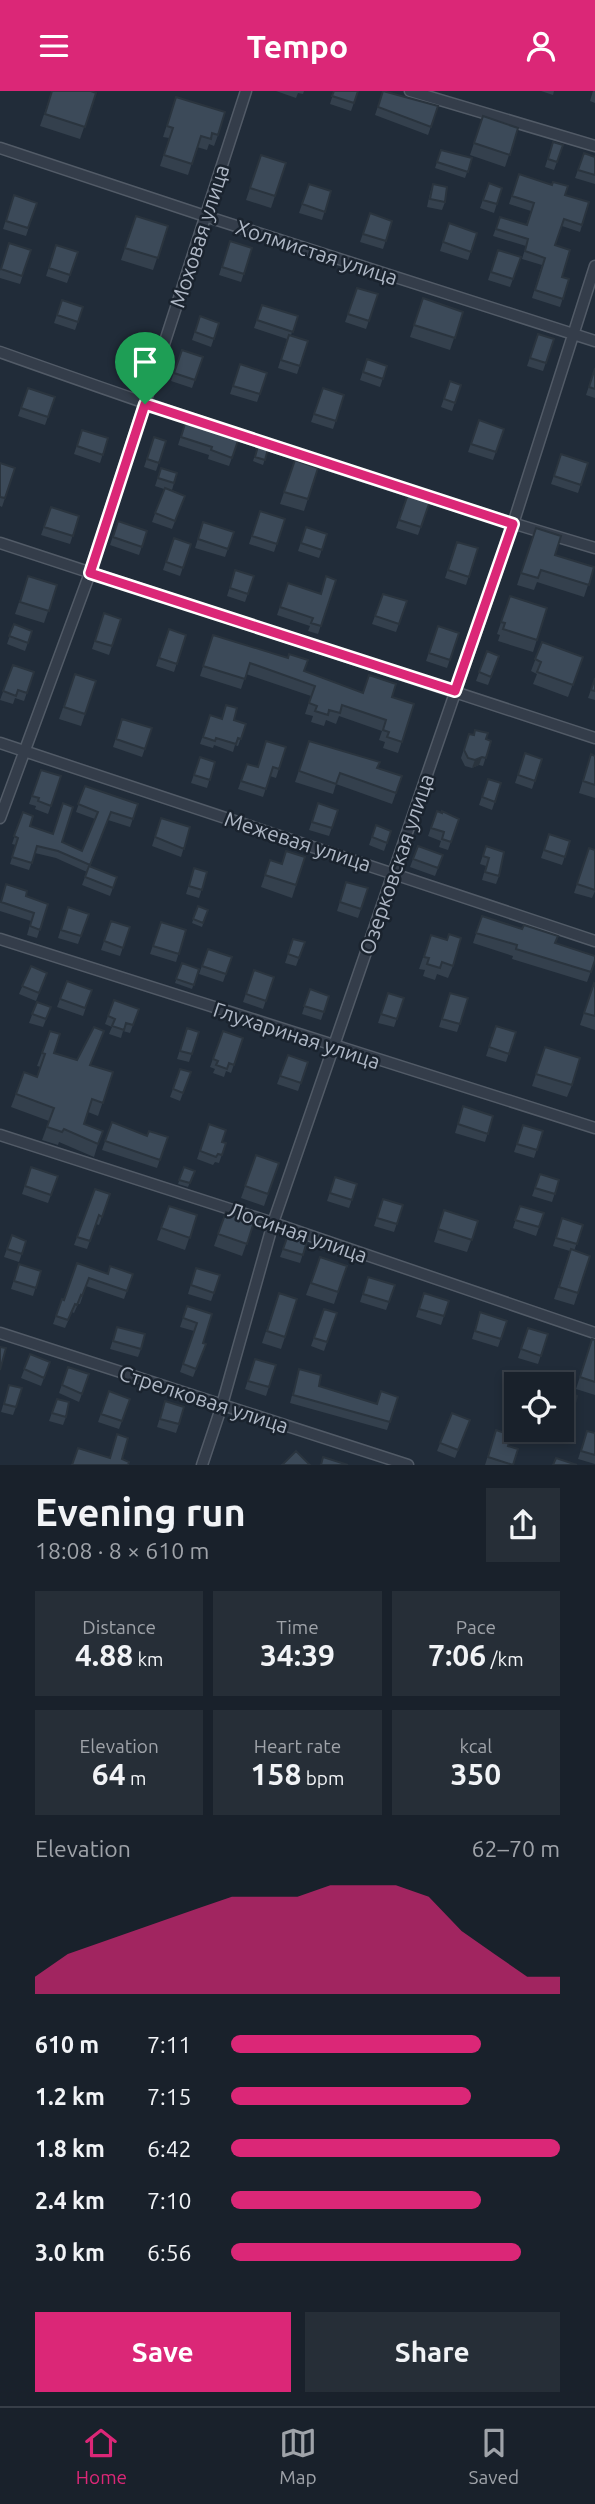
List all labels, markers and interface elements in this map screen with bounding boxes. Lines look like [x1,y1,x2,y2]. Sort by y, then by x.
icon: menu [35,27,73,65]
icon: person [522,27,560,65]
text: Tempo [247,28,348,64]
street label: Моховая улица [165,161,233,311]
street label: Холмистая улица [233,215,401,289]
pin [115,332,175,404]
icon: arrive [126,343,164,381]
street label: Озерковская улица [354,771,438,957]
street label: Межевая улица [222,806,374,876]
street label: Глухариная улица [211,997,383,1073]
street label: Лосиная улица [225,1197,371,1267]
street label: Стрелковая улица [116,1360,292,1438]
map controls [504,1372,574,1442]
button: locate [504,1372,574,1442]
button: share [486,1488,560,1562]
text: Evening run [35,1491,246,1533]
text: 18:08 · 8 × 610 m [35,1538,209,1563]
text: Distance [82,1616,156,1638]
text: Time [276,1616,319,1638]
text: Pace [456,1616,496,1638]
text: 4.88 [75,1638,133,1672]
text: 34:39 [260,1638,335,1672]
text: 7:06 [428,1638,486,1672]
text: km [133,1648,163,1670]
text: /km [486,1648,524,1670]
text: Elevation [80,1735,159,1757]
text: Heart rate [254,1735,341,1757]
text: kcal [459,1735,492,1757]
text: 64 [92,1757,126,1791]
text: 158 [251,1757,301,1791]
text: 350 [450,1757,501,1791]
text: m [126,1767,146,1789]
text: bpm [301,1767,344,1789]
text: Elevation [35,1836,131,1861]
text: 62–70 m [472,1836,560,1861]
text: 610 m [35,2032,99,2057]
text: 7:11 [147,2032,192,2057]
text: 1.2 km [35,2084,105,2109]
text: 7:15 [147,2084,192,2109]
text: 1.8 km [35,2136,105,2161]
text: 6:42 [147,2136,192,2161]
text: 2.4 km [35,2188,105,2213]
text: 7:10 [147,2188,192,2213]
text: 3.0 km [35,2240,105,2265]
text: 6:56 [147,2240,192,2265]
button: Save [35,2312,291,2392]
button: Share [305,2312,560,2392]
tab: Home [76,2424,127,2488]
tab: Map [279,2424,317,2488]
tab: Saved [469,2424,519,2488]

